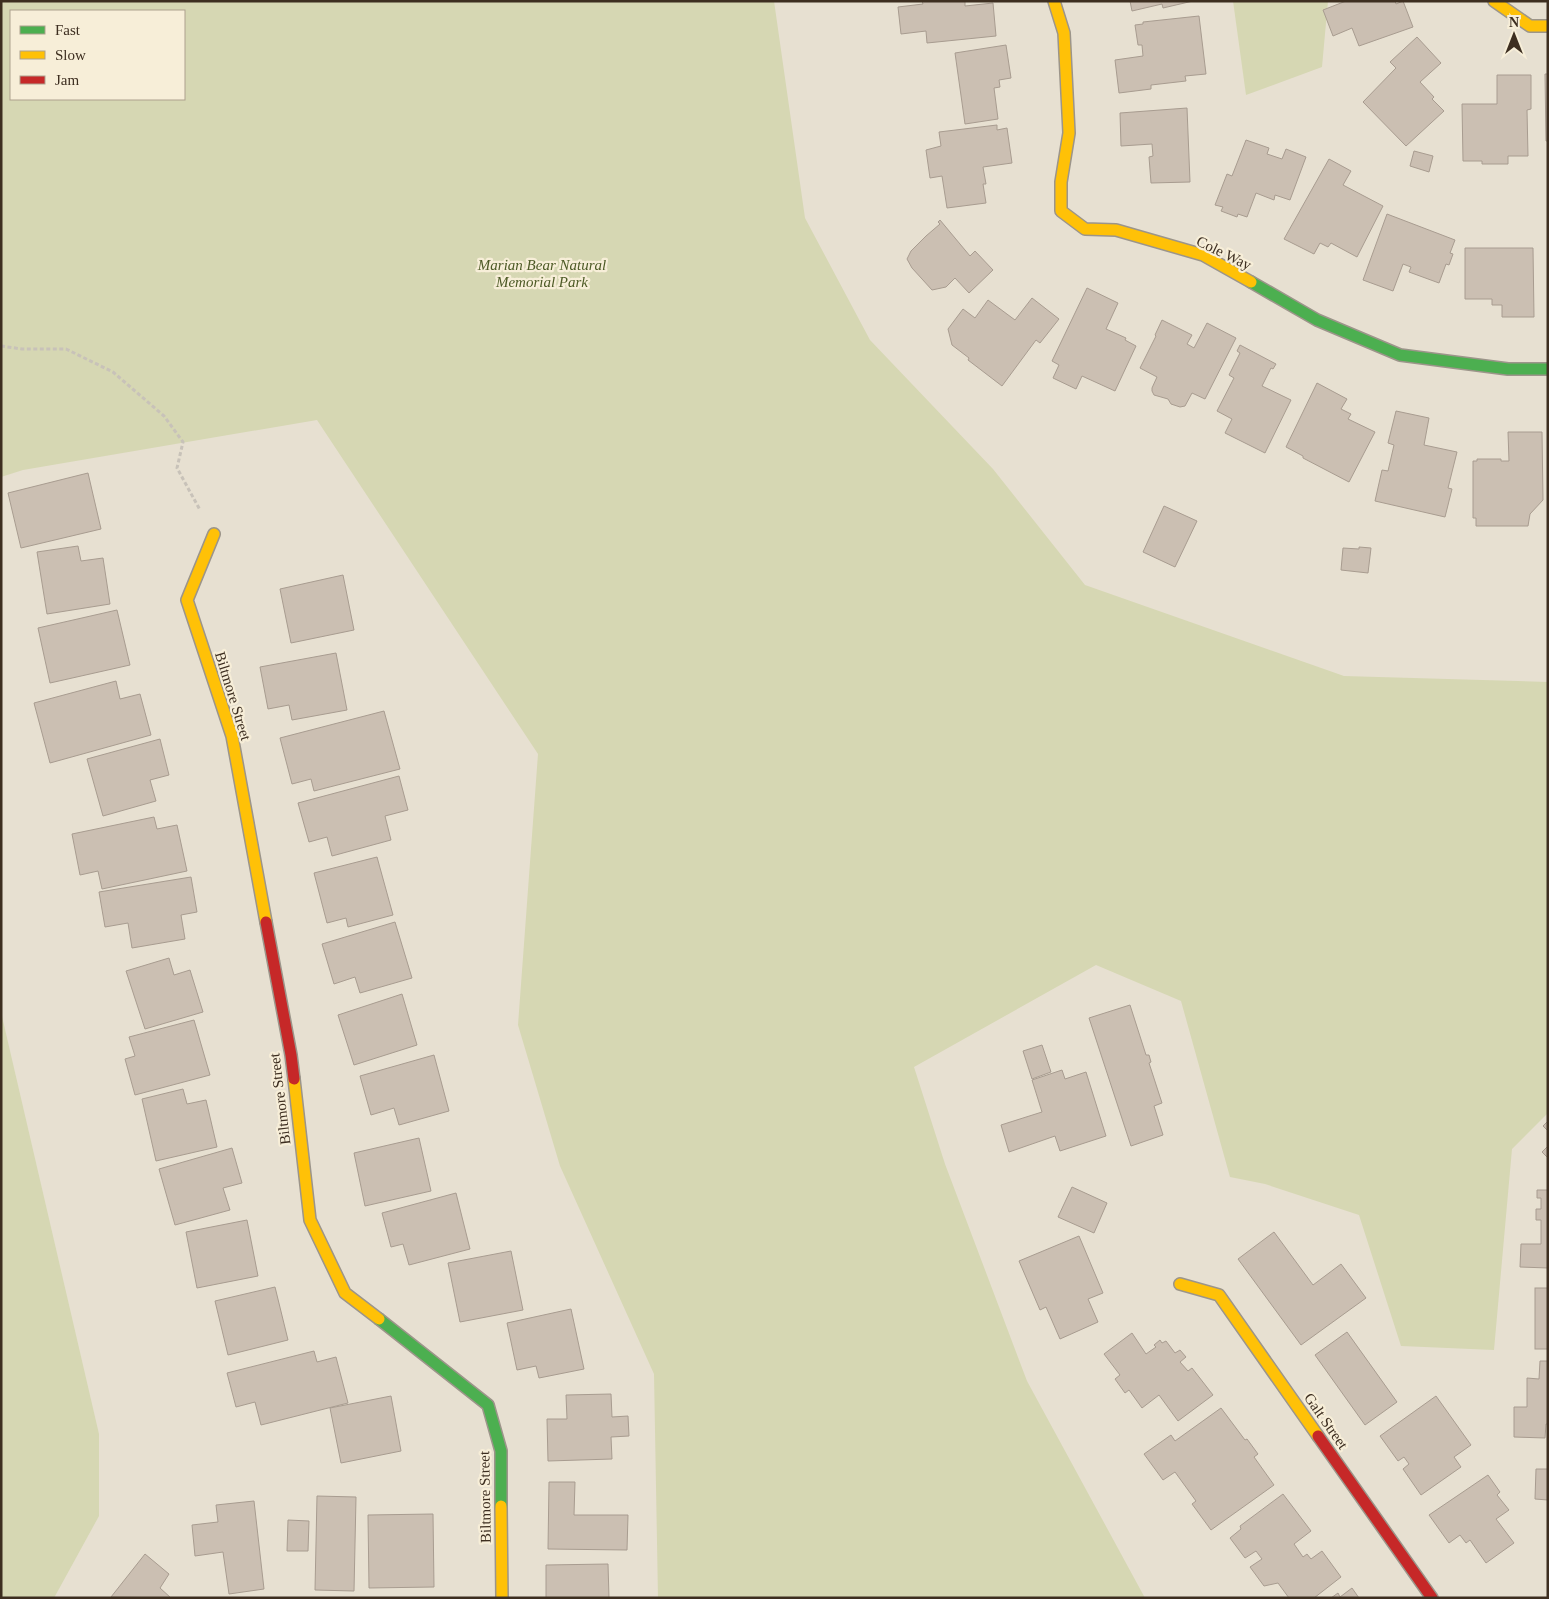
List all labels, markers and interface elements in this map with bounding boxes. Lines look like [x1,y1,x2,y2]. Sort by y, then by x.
legend [10,10,185,100]
north arrow [1489,10,1539,60]
text: N [1509,15,1519,30]
text: Fast [55,22,81,38]
text: Slow [55,47,86,63]
text: Jam [55,72,79,88]
street label: Cole Way [1194,233,1254,273]
park label: Marian Bear Natural Memorial Park [477,257,606,290]
street label: Biltmore Street [212,650,254,743]
street label: Biltmore Street [266,1052,294,1146]
street label: Galt Street [1301,1390,1352,1453]
street label: Biltmore Street [476,1450,494,1543]

